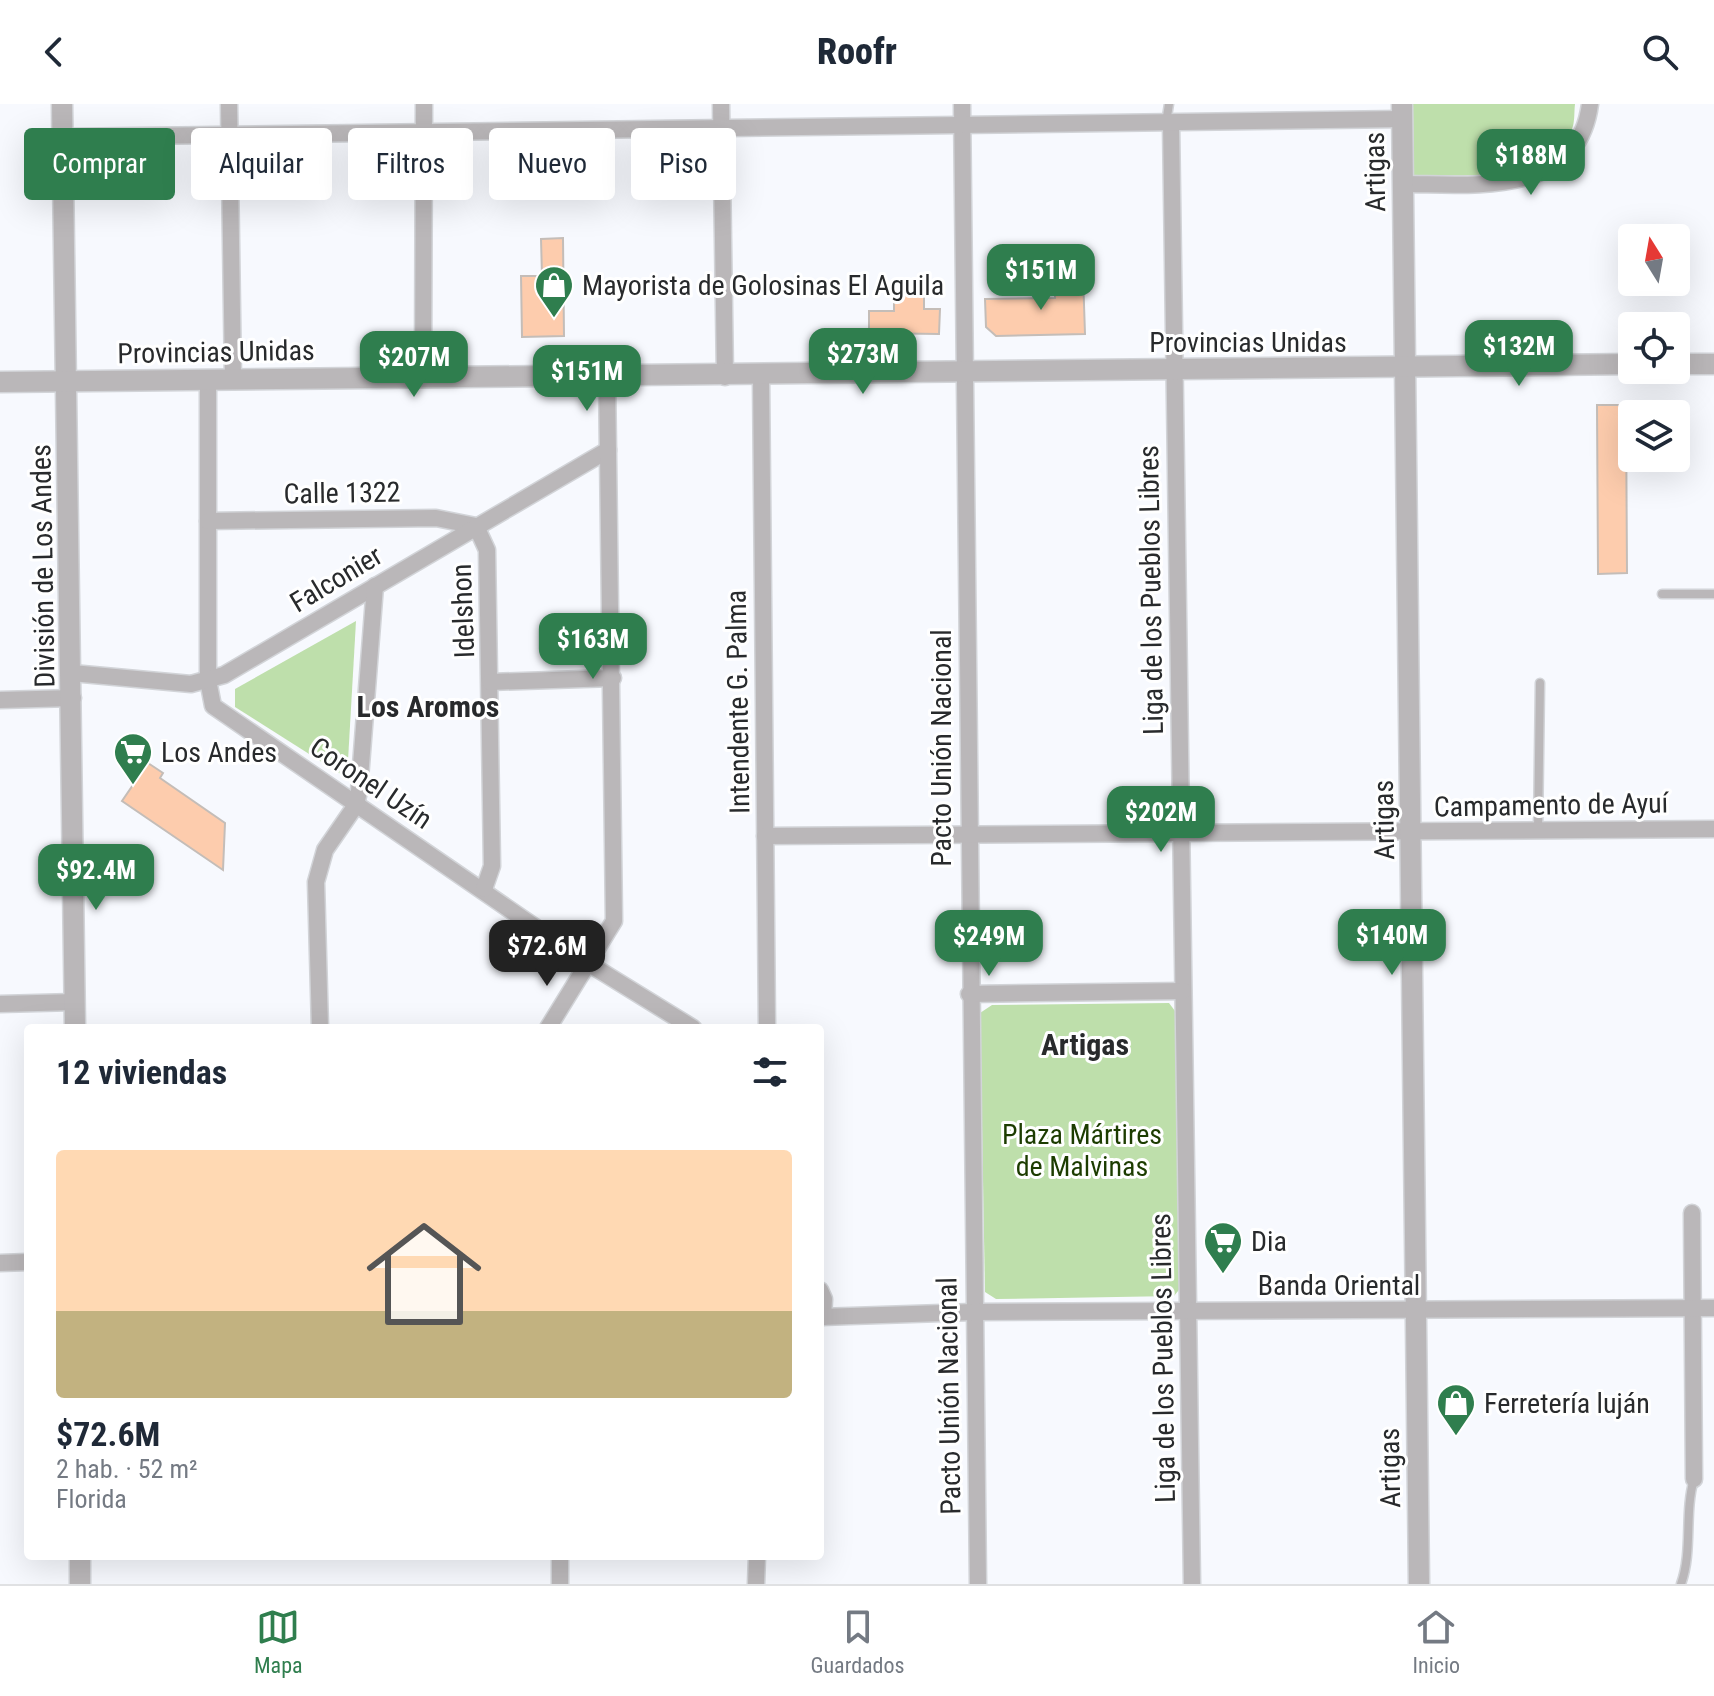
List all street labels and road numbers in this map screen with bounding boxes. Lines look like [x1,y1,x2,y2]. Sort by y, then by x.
street label: Artigas [1358,132,1392,212]
street label: Provincias Unidas [1149,326,1347,359]
street label: Provincias Unidas [117,334,315,370]
street label: División de Los Andes [24,444,62,688]
street label: Liga de los Pueblos Libres [1132,445,1170,735]
street label: Calle 1322 [283,475,401,511]
street label: Falconier [284,539,388,619]
street label: Idelshon [445,563,481,659]
street label: Intendente G. Palma [720,590,756,814]
street label: Pacto Unión Nacional [925,629,958,867]
street label: Coronel Uzín [304,730,438,836]
street label: Artigas [1367,780,1401,860]
street label: Campamento de Ayuí [1433,786,1670,824]
street label: Liga de los Pueblos Libres [1144,1213,1182,1503]
street label: Banda Oriental [1258,1269,1420,1302]
street label: Pacto Unión Nacional [930,1277,968,1515]
street label: Artigas [1373,1428,1407,1508]

